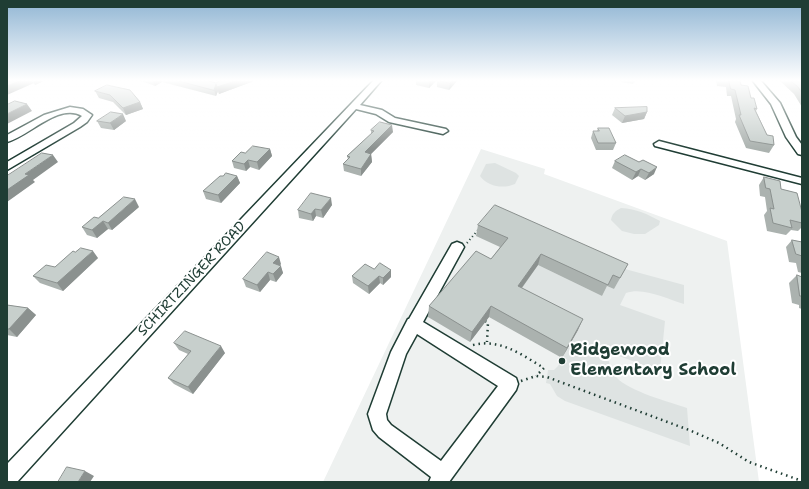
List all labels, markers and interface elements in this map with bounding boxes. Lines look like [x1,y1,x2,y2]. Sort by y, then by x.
street label: SCHIRTZINGER ROAD [134,218,250,340]
place label: Ridgewood Elementary School [570,341,736,381]
marker: Ridgewood Elementary School [557,356,567,366]

